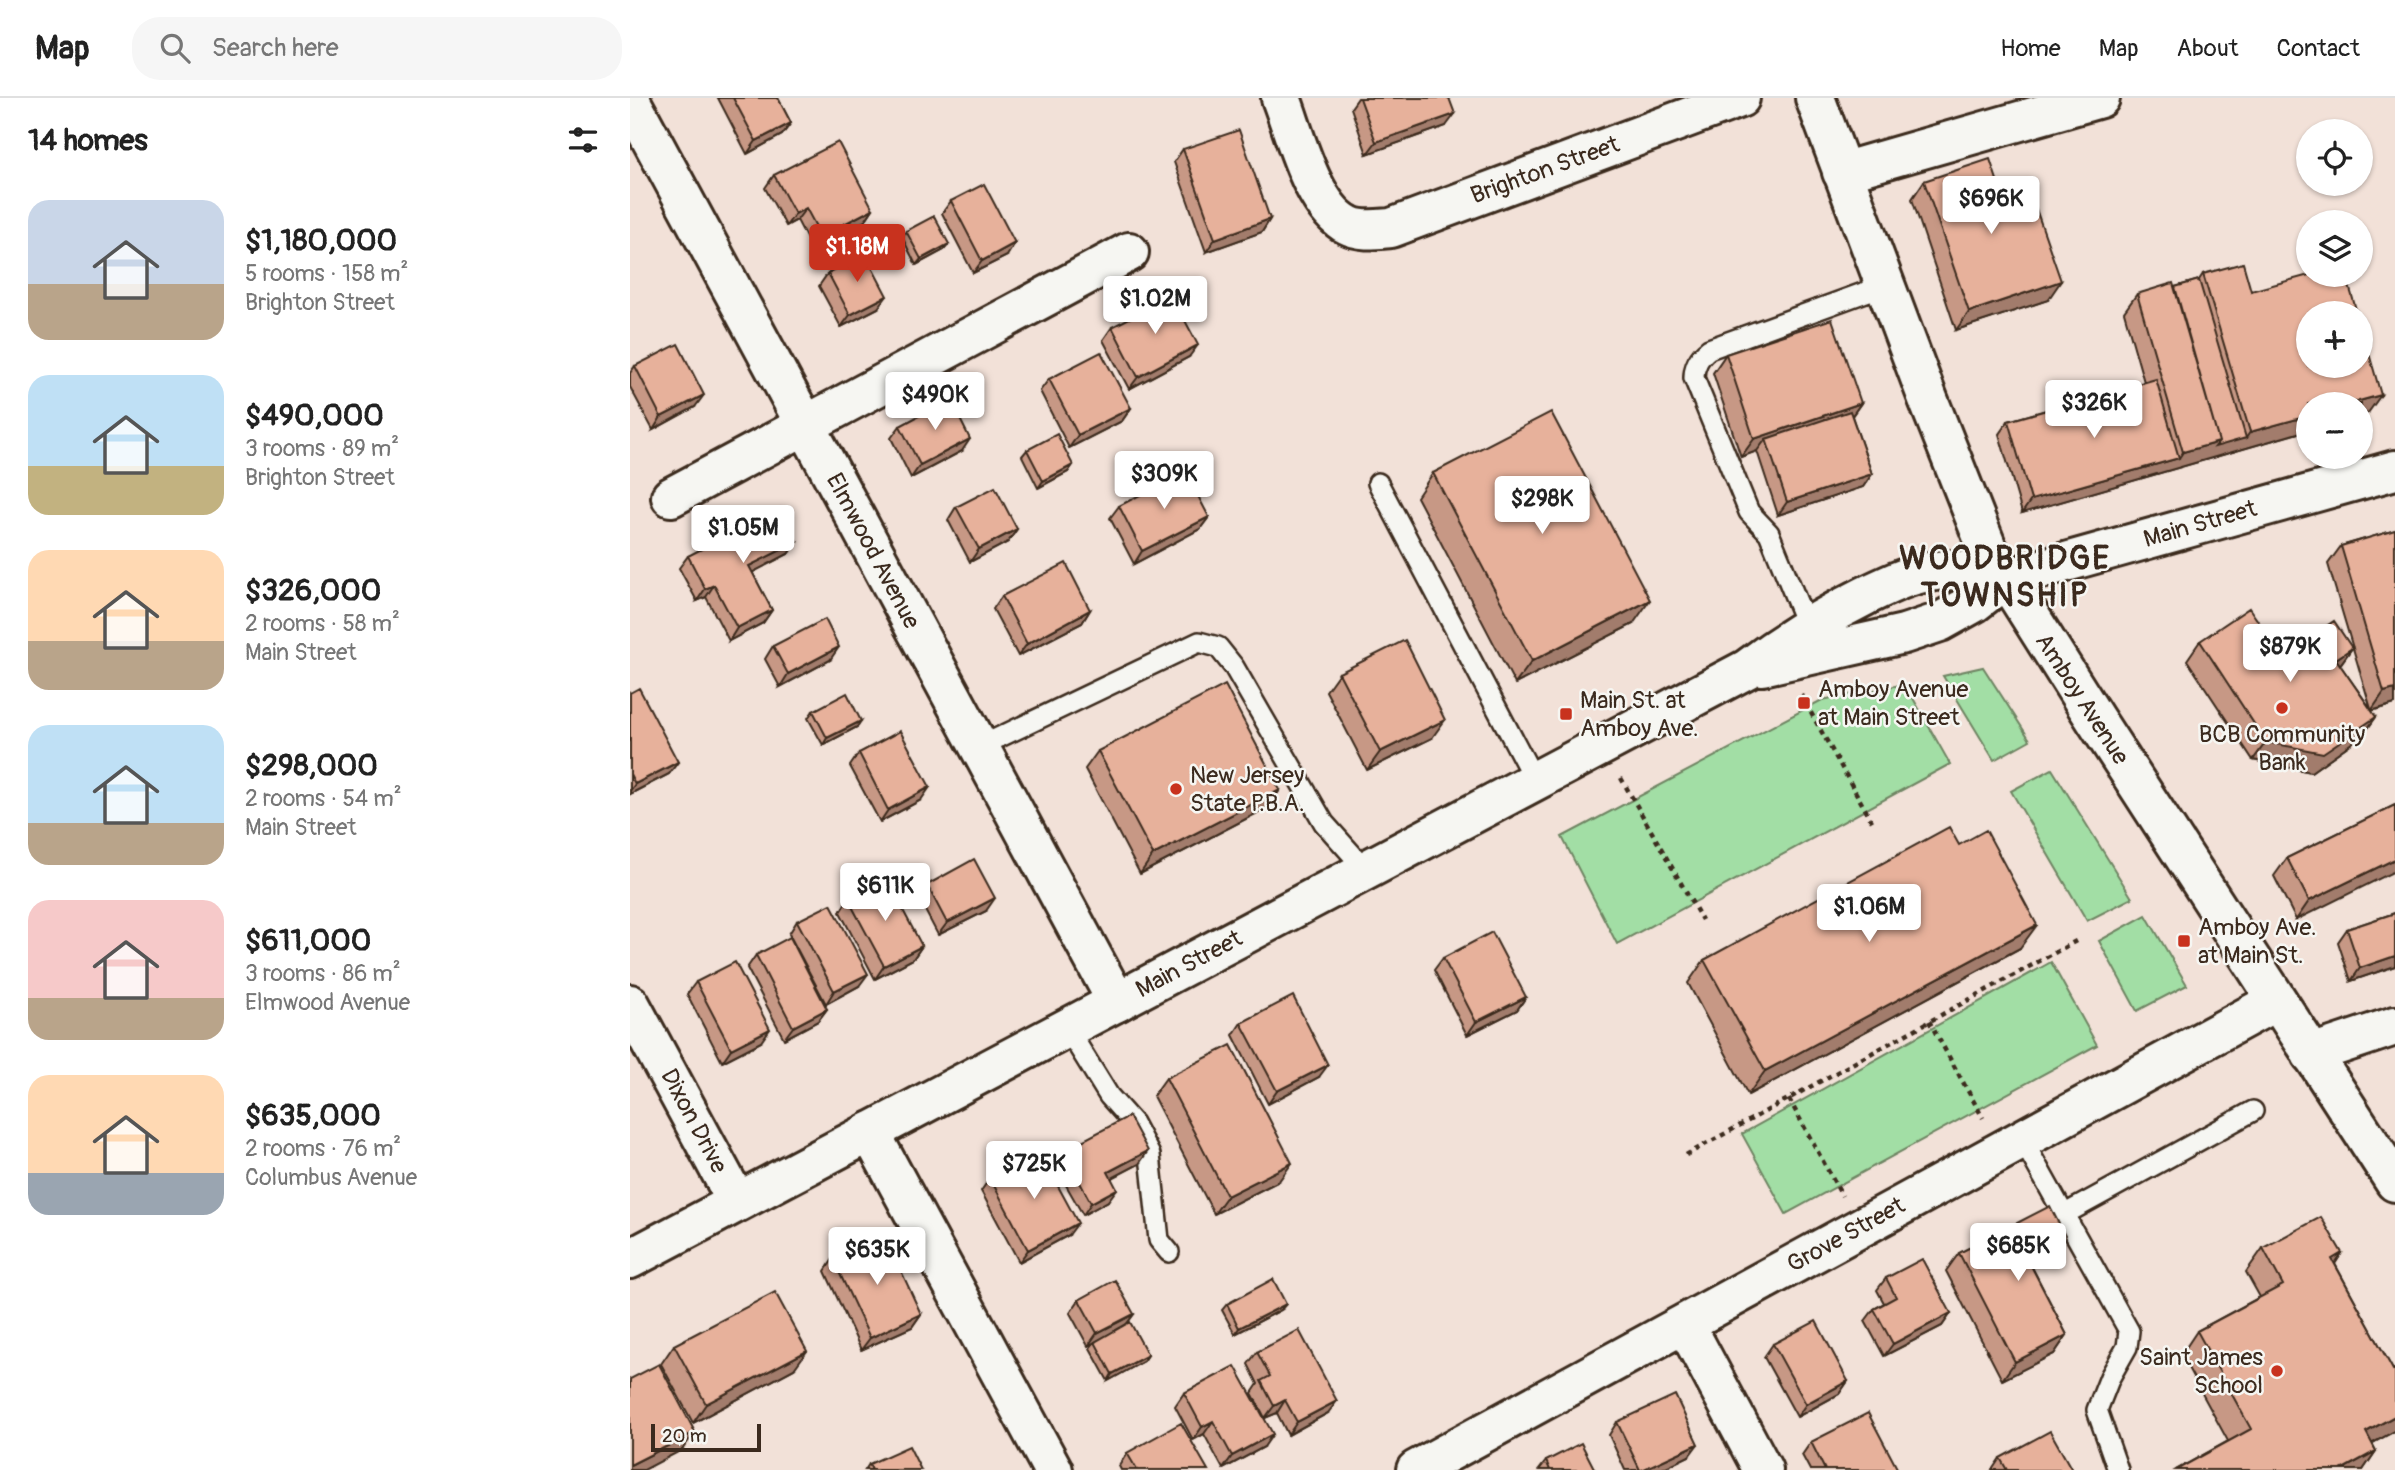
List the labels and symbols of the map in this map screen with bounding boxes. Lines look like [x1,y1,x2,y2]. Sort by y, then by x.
street label: Brighton Street [1467,130,1624,210]
pin: $696K [1942,176,2040,236]
pin: $1.18M [800,225,914,284]
pin: $1.02M [1098,276,1212,336]
pin: $490K [886,372,984,432]
pin: $326K [2045,380,2143,440]
pin: $309K [1115,452,1213,511]
street label: Elmwood Avenue [820,468,926,634]
pin: $298K [1493,476,1591,536]
street label: Main Street [2140,494,2260,554]
pin: $1.05M [686,505,800,565]
district label: WOODBRIDGE TOWNSHIP [1899,539,2111,616]
pin: $879K [2241,624,2339,684]
street label: Amboy Avenue [2029,628,2135,770]
place label: Amboy Avenue at Main Street [1818,675,1968,732]
place label: Main St. at Amboy Ave. [1580,686,1699,743]
marker: Amboy Avenue at Main Street [1796,695,1812,711]
marker: BCB Community Bank [2274,700,2290,716]
marker: Main St. at Amboy Ave. [1558,706,1574,722]
place label: BCB Community Bank [2199,720,2365,777]
place label: New Jersey State P.B.A. [1190,761,1304,818]
marker: New Jersey State P.B.A. [1168,781,1184,797]
pin: $611K [836,864,934,923]
pin: $1.06M [1812,884,1926,944]
place label: Amboy Ave. at Main St. [2198,913,2317,970]
street label: Main Street [1131,924,1247,1004]
marker: Amboy Ave. at Main St. [2176,933,2192,949]
street label: Dixon Drive [654,1064,734,1178]
pin: $725K [985,1142,1083,1201]
street label: Grove Street [1782,1191,1910,1279]
pin: $685K [1969,1224,2067,1283]
pin: $635K [828,1228,926,1287]
place label: Saint James School [2139,1343,2263,1400]
marker: Saint James School [2269,1363,2285,1379]
scale bar [651,1421,761,1453]

